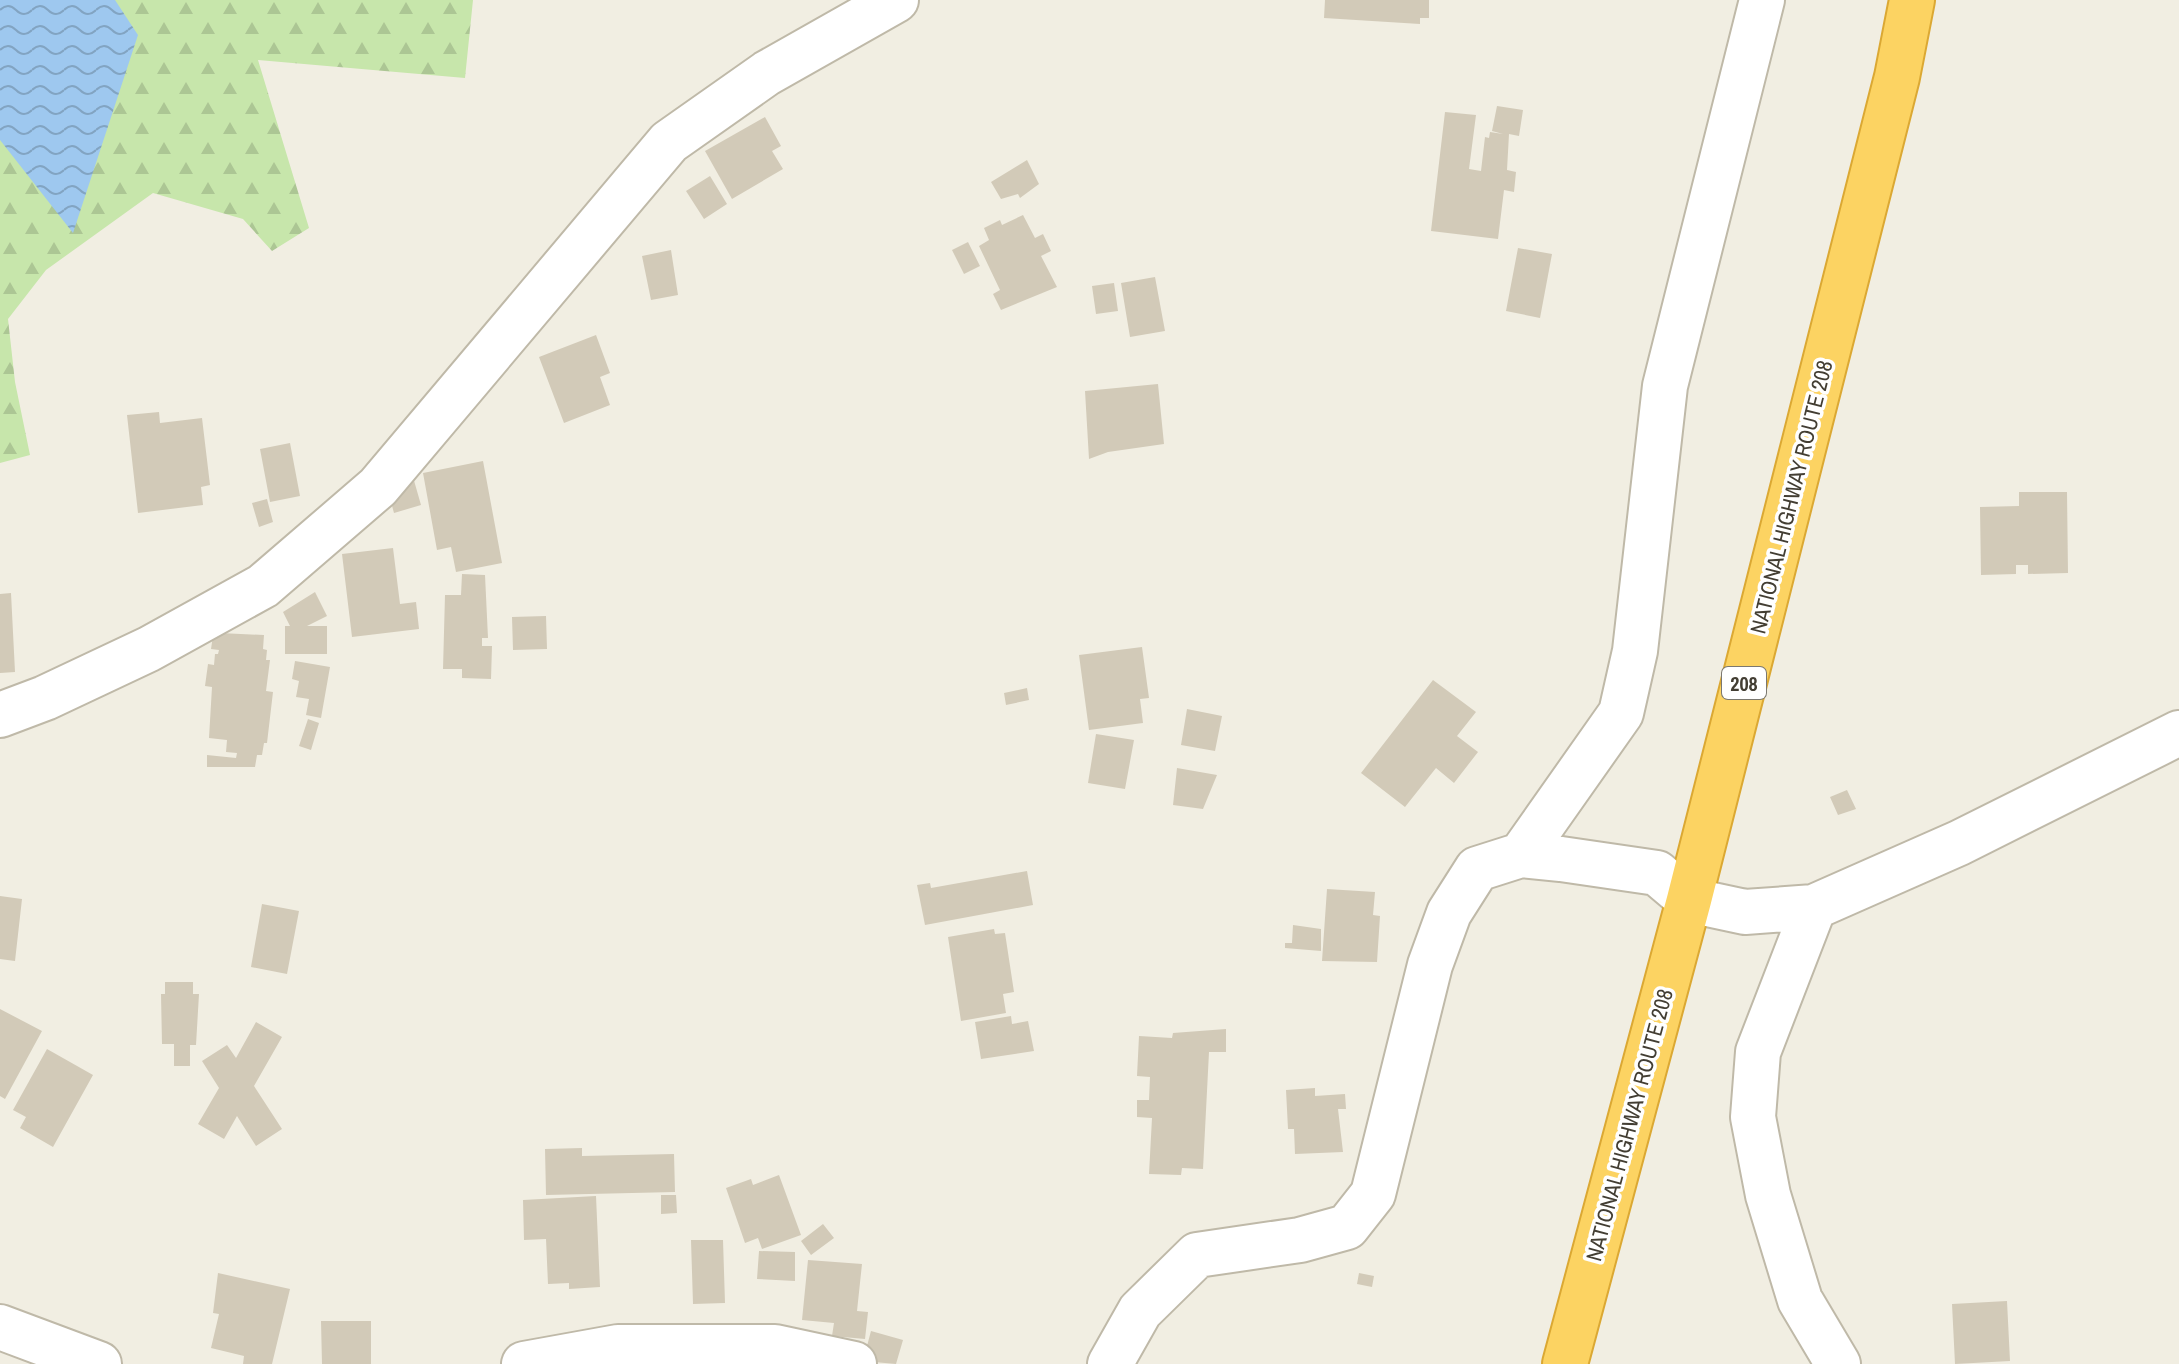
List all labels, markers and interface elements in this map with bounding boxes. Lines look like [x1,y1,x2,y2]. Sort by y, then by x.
street label: NATIONAL HIGHWAY ROUTE 208 [1743,357,1839,637]
road number: 208 [1722,667,1766,699]
street label: NATIONAL HIGHWAY ROUTE 208 [1578,986,1680,1264]

